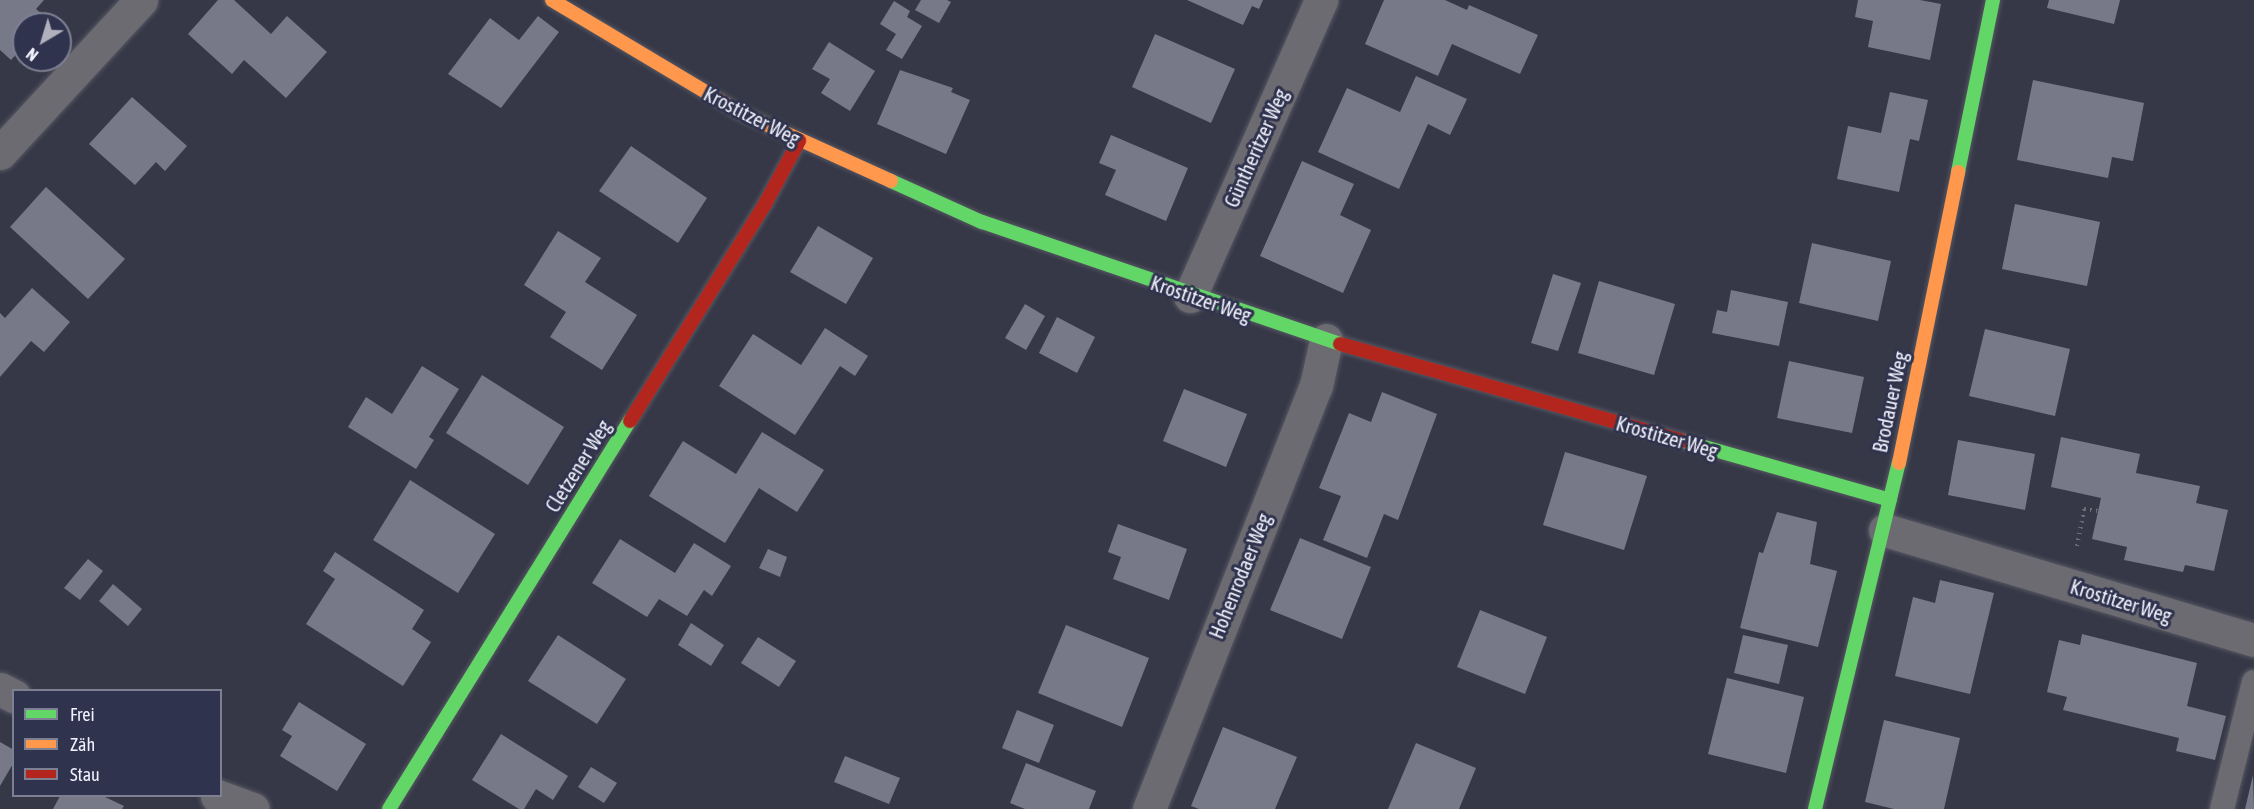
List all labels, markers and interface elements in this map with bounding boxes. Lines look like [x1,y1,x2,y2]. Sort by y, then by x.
north arrow [12,12,72,72]
text: N [23,45,41,65]
street label: Krostitzer Weg [700,82,804,150]
street label: Güntheritzer Weg [1219,85,1293,211]
street label: Krostitzer Weg [1148,271,1254,327]
street label: Brodauer Weg [1868,349,1912,455]
street label: Krostitzer Weg [1613,411,1721,463]
street label: Cletzener Weg [540,416,616,516]
street label: Hohenrodaer Weg [1204,510,1276,642]
street label: Krostitzer Weg [2067,574,2175,628]
legend [12,689,222,797]
text: Frei [70,704,95,725]
text: Zäh [70,734,95,755]
text: Stau [70,764,100,785]

